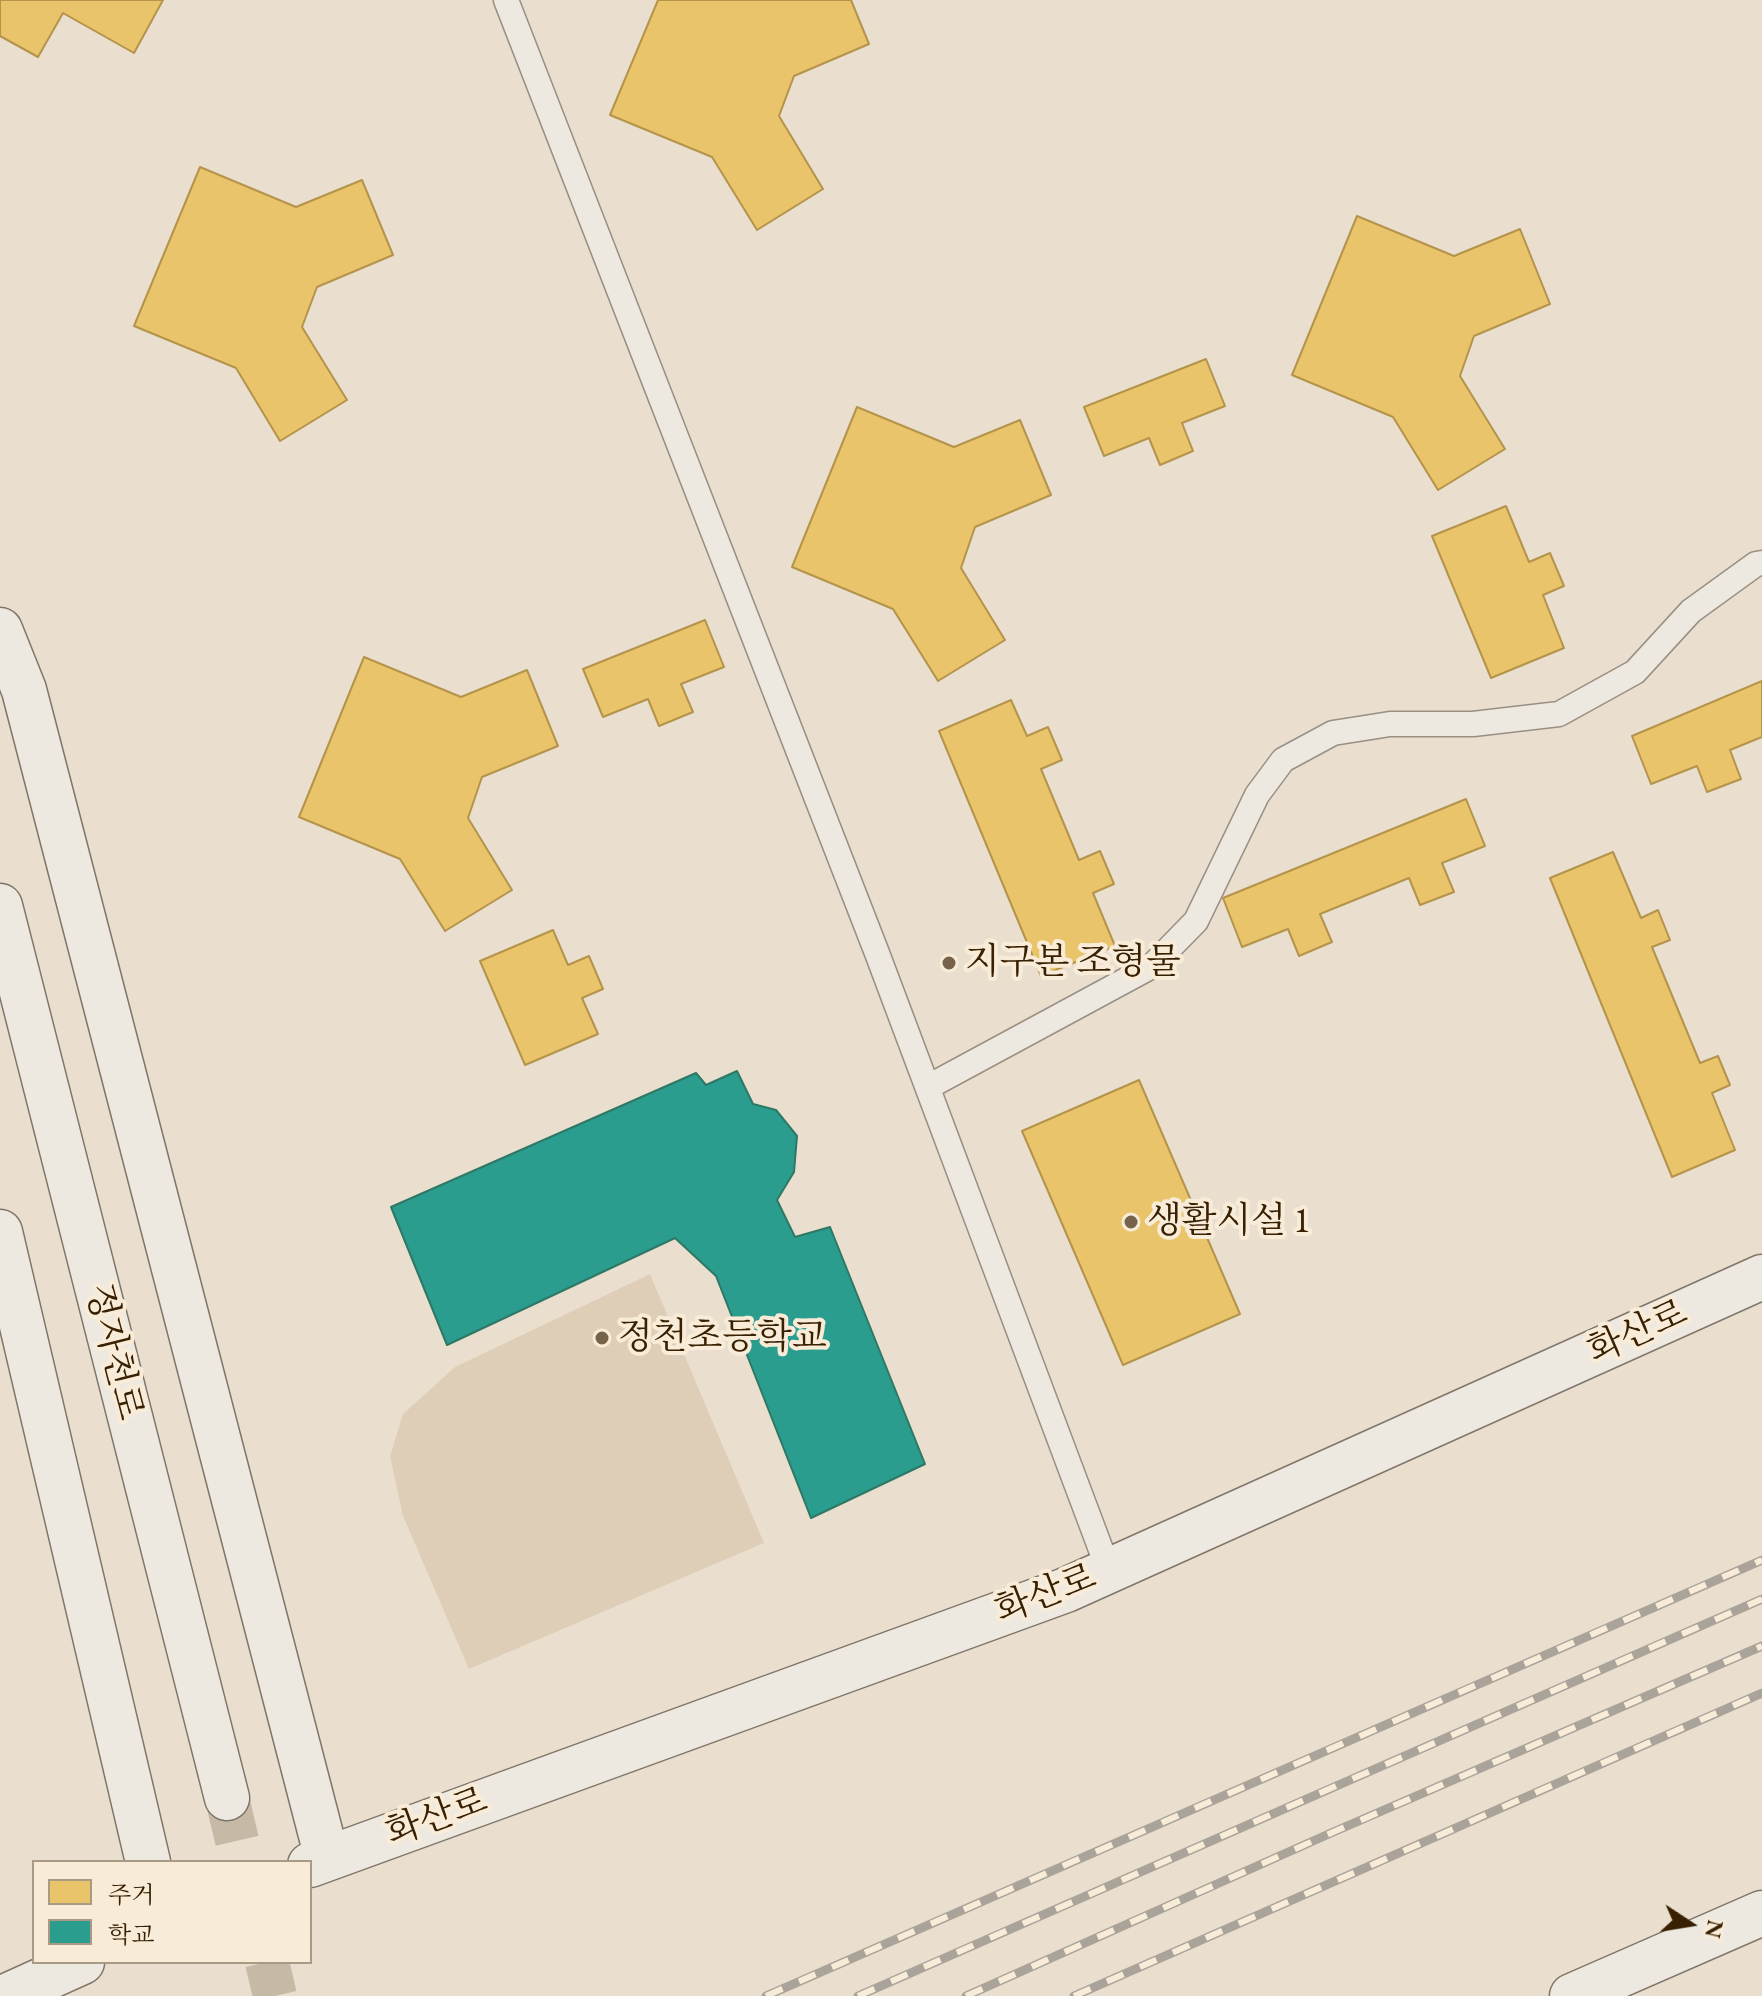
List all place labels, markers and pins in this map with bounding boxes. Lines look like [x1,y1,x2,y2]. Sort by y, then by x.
place label: 지구본 조형물 [965,941,1181,985]
marker: 지구본 조형물 [940,954,958,972]
place label: 생활시설 1 [1147,1200,1311,1244]
marker: 생활시설 1 [1122,1213,1140,1231]
place label: 정천초등학교 [618,1316,827,1360]
marker: 정천초등학교 [593,1329,611,1347]

